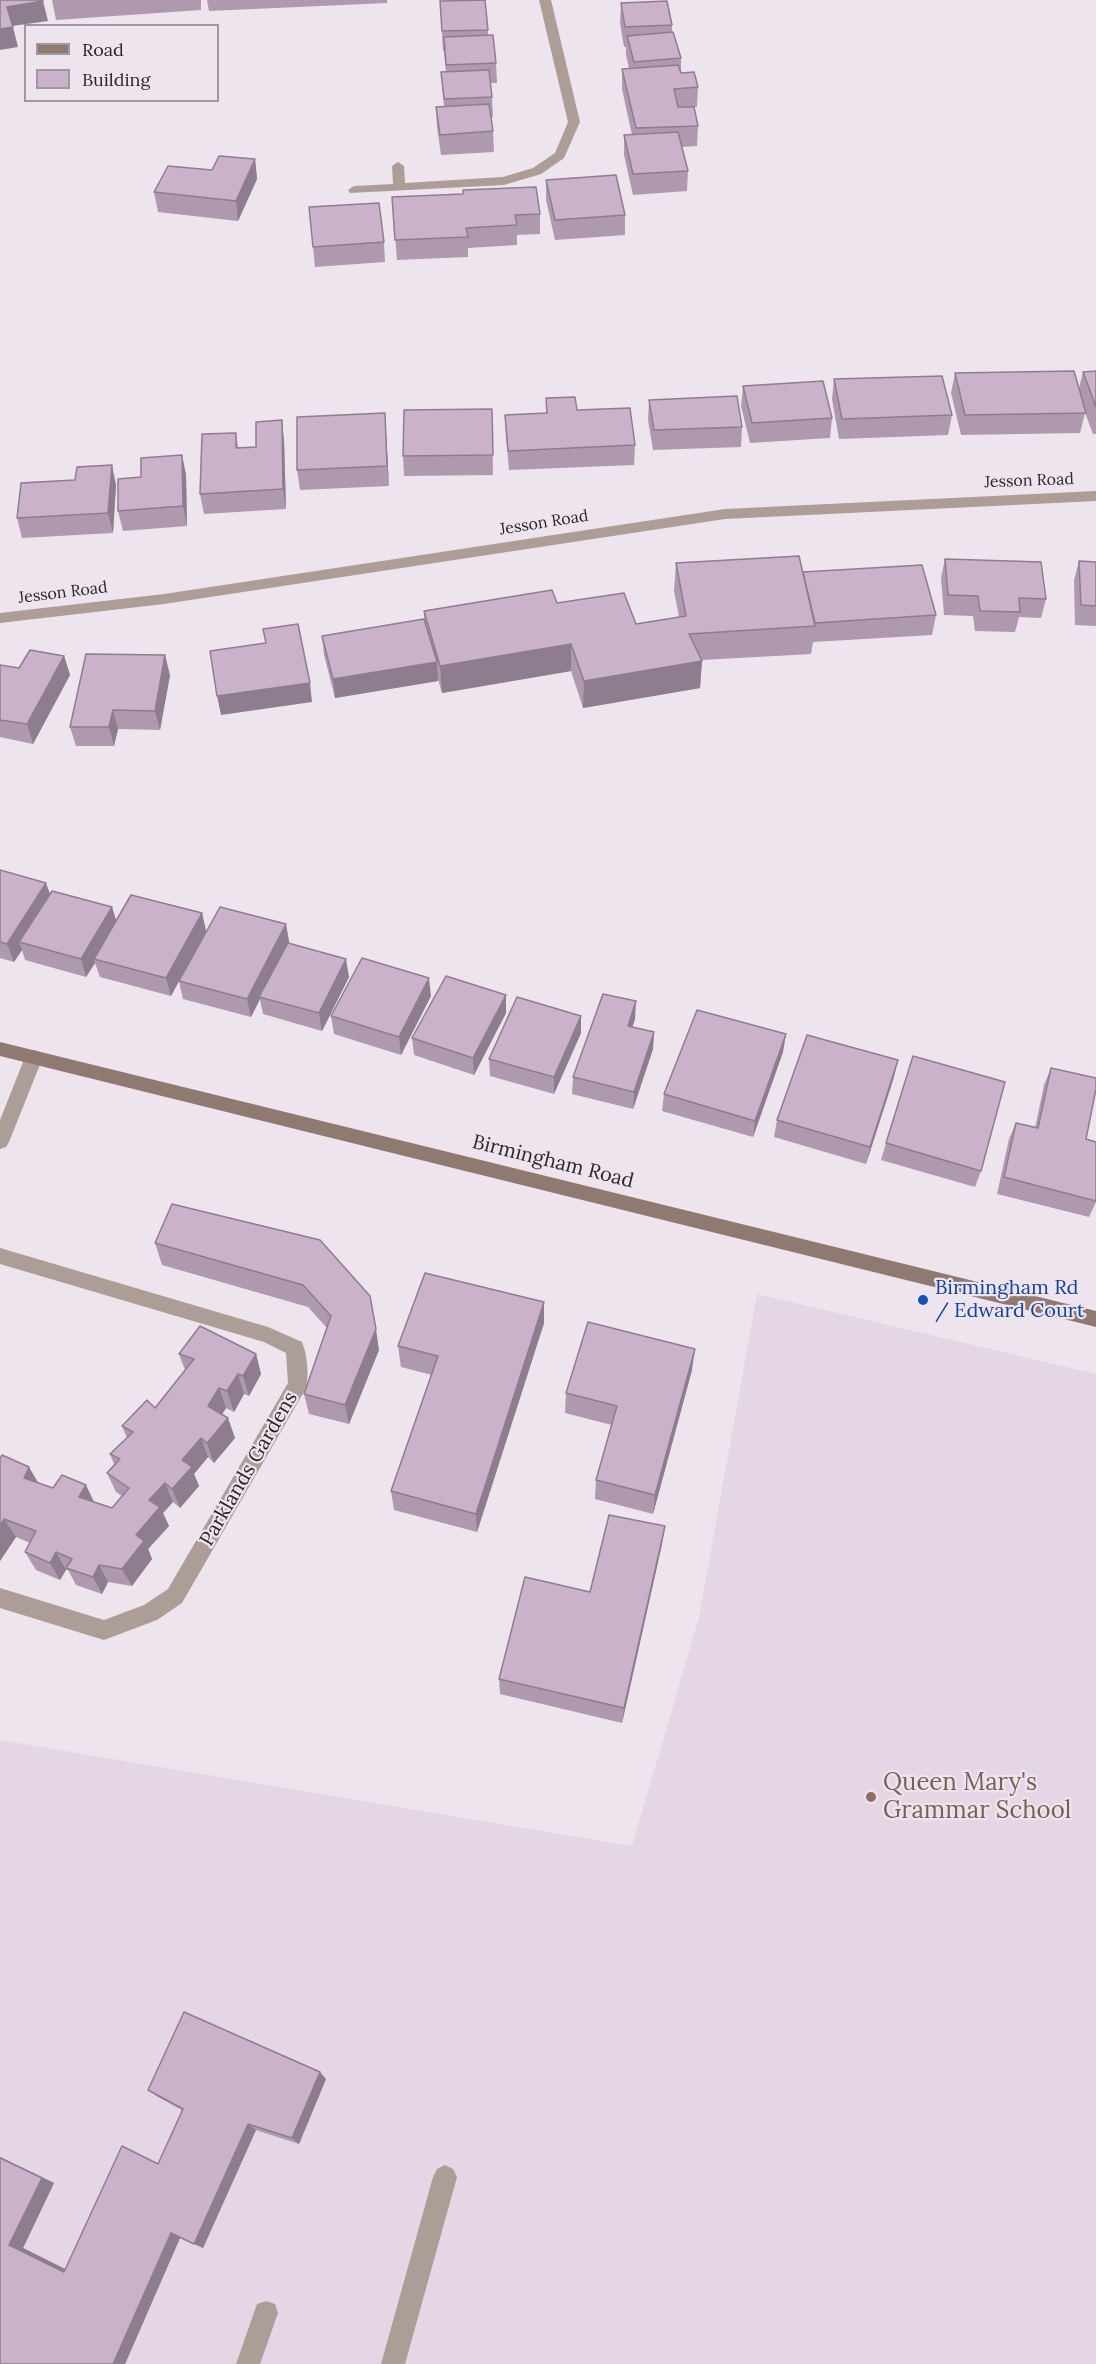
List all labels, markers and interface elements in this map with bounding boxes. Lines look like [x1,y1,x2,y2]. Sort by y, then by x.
legend [24,24,219,102]
text: Road [82,38,124,61]
text: Building [82,68,150,91]
street label: Jesson Road [984,470,1074,492]
street label: Jesson Road [498,507,590,539]
street label: Jesson Road [17,578,109,608]
street label: Birmingham Road [470,1130,636,1194]
place label: Birmingham Rd / Edward Court [935,1276,1084,1323]
marker: Birmingham Rd / Edward Court [916,1293,930,1307]
street label: Parklands Gardens [195,1388,303,1550]
place label: Queen Mary's Grammar School [883,1769,1071,1825]
marker: Queen Mary's Grammar School [864,1790,878,1804]

